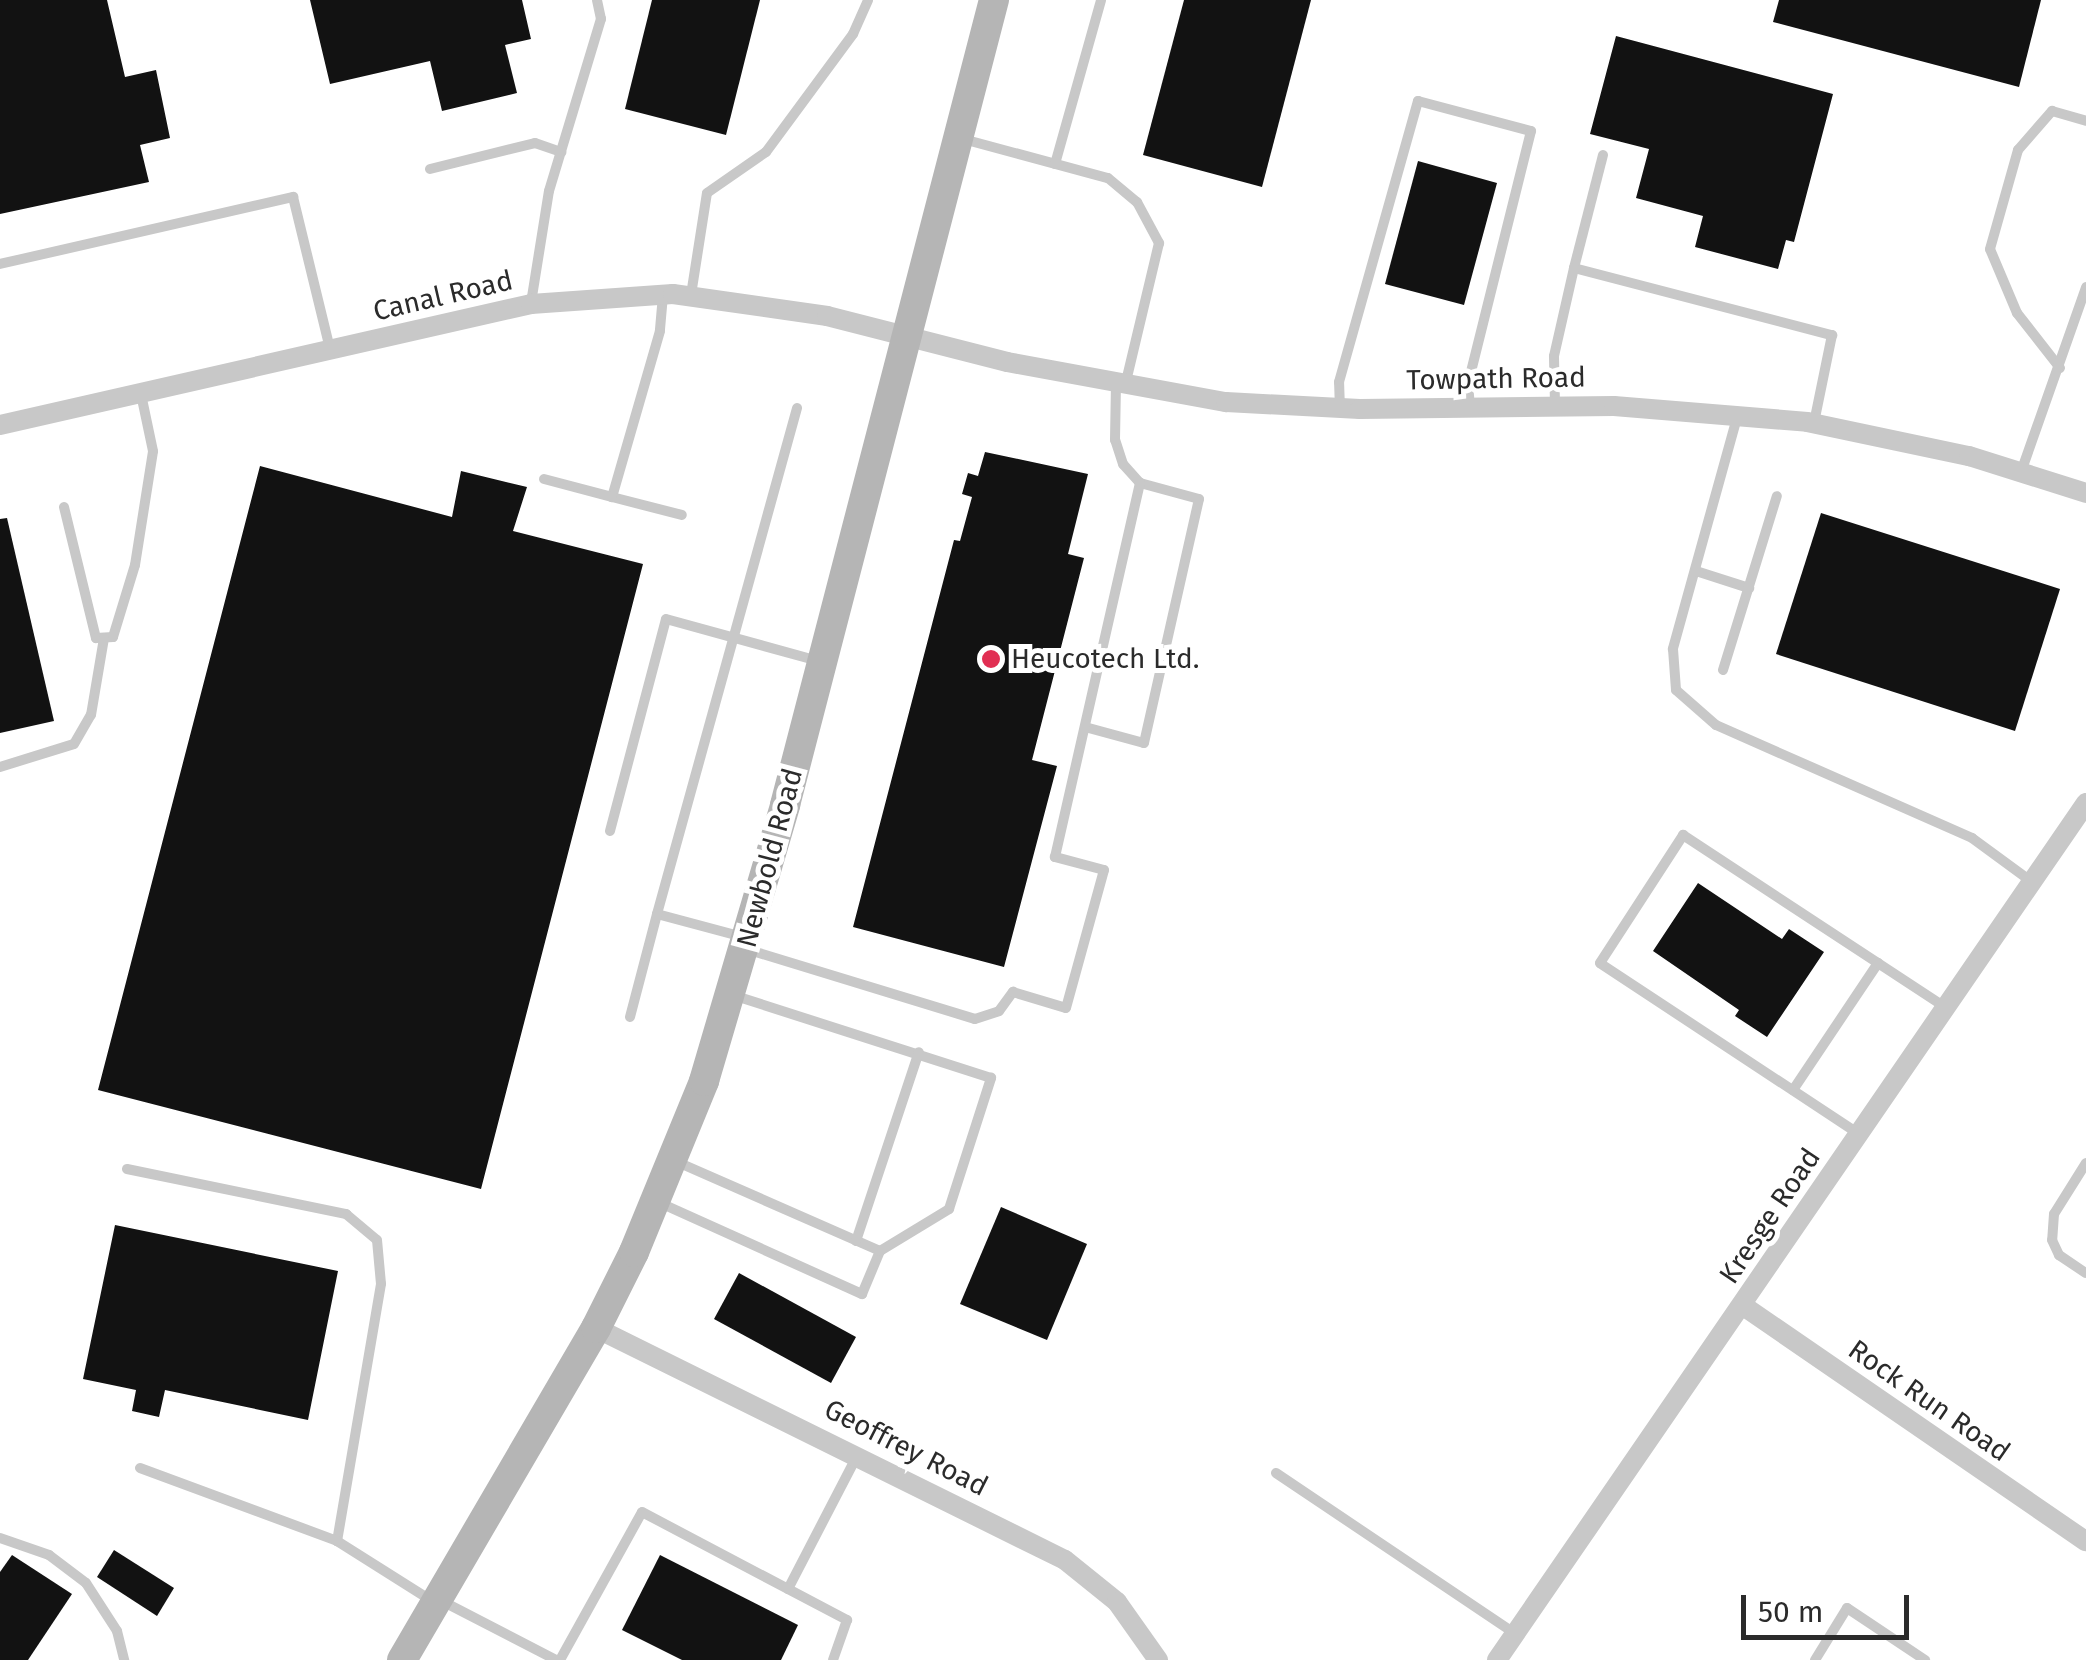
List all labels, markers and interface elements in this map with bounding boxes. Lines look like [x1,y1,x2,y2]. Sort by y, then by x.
street label: Canal Road [370,264,516,328]
street label: Towpath Road [1406,361,1586,397]
place label: Heucotech Ltd. [1011,642,1199,676]
marker: Heucotech Ltd. [980,648,1002,670]
street label: Newbold Road [730,765,810,951]
street label: Kresge Road [1712,1142,1828,1290]
street label: Rock Run Road [1842,1333,2016,1469]
street label: Geoffrey Road [819,1392,993,1504]
scale bar [1746,1575,1914,1637]
text: 50 m [1758,1594,1823,1630]

